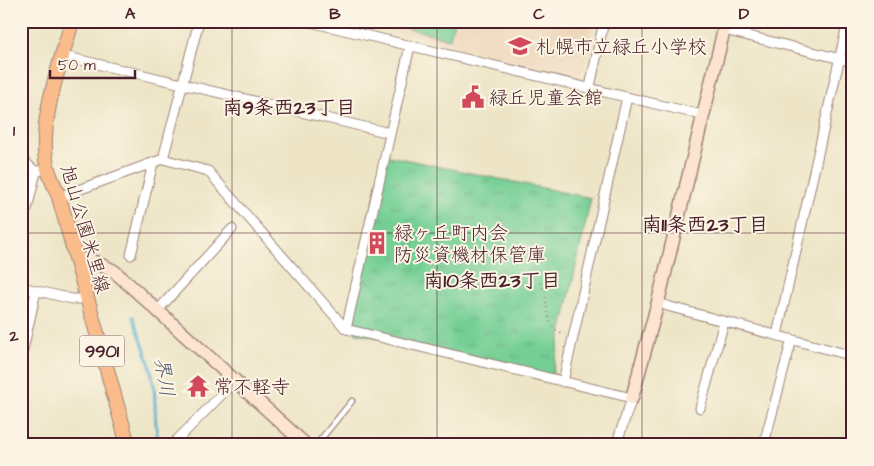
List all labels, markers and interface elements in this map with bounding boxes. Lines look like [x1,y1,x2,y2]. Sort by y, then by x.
text: A [125,3,136,25]
text: B [329,3,341,25]
text: C [533,3,545,25]
text: D [739,3,750,25]
school or university icon: 札幌市立緑丘小学校 [507,33,533,59]
place label: 札幌市立緑丘小学校 [536,34,707,61]
scale bar [50,48,135,80]
text: 50 m [58,55,96,76]
public building icon: 緑丘児童会館 [460,84,486,110]
place label: 緑丘児童会館 [489,85,603,112]
district label: 南9条西23丁目 [222,94,356,122]
text: 1 [13,120,16,142]
street label: 旭山公園米里線 [53,162,116,297]
district label: 南11条西23丁目 [642,211,768,239]
place label: 緑ヶ丘町内会 防災資機材保管庫 [394,220,546,269]
building icon: 緑ヶ丘町内会 防災資機材保管庫 [364,230,390,256]
district label: 南10条西23丁目 [424,267,560,295]
text: 2 [8,325,19,347]
road number: 9901 [80,336,124,366]
water label: 界川 [147,355,181,399]
temple icon: 常不軽寺 [185,373,211,399]
place label: 常不軽寺 [214,374,290,401]

